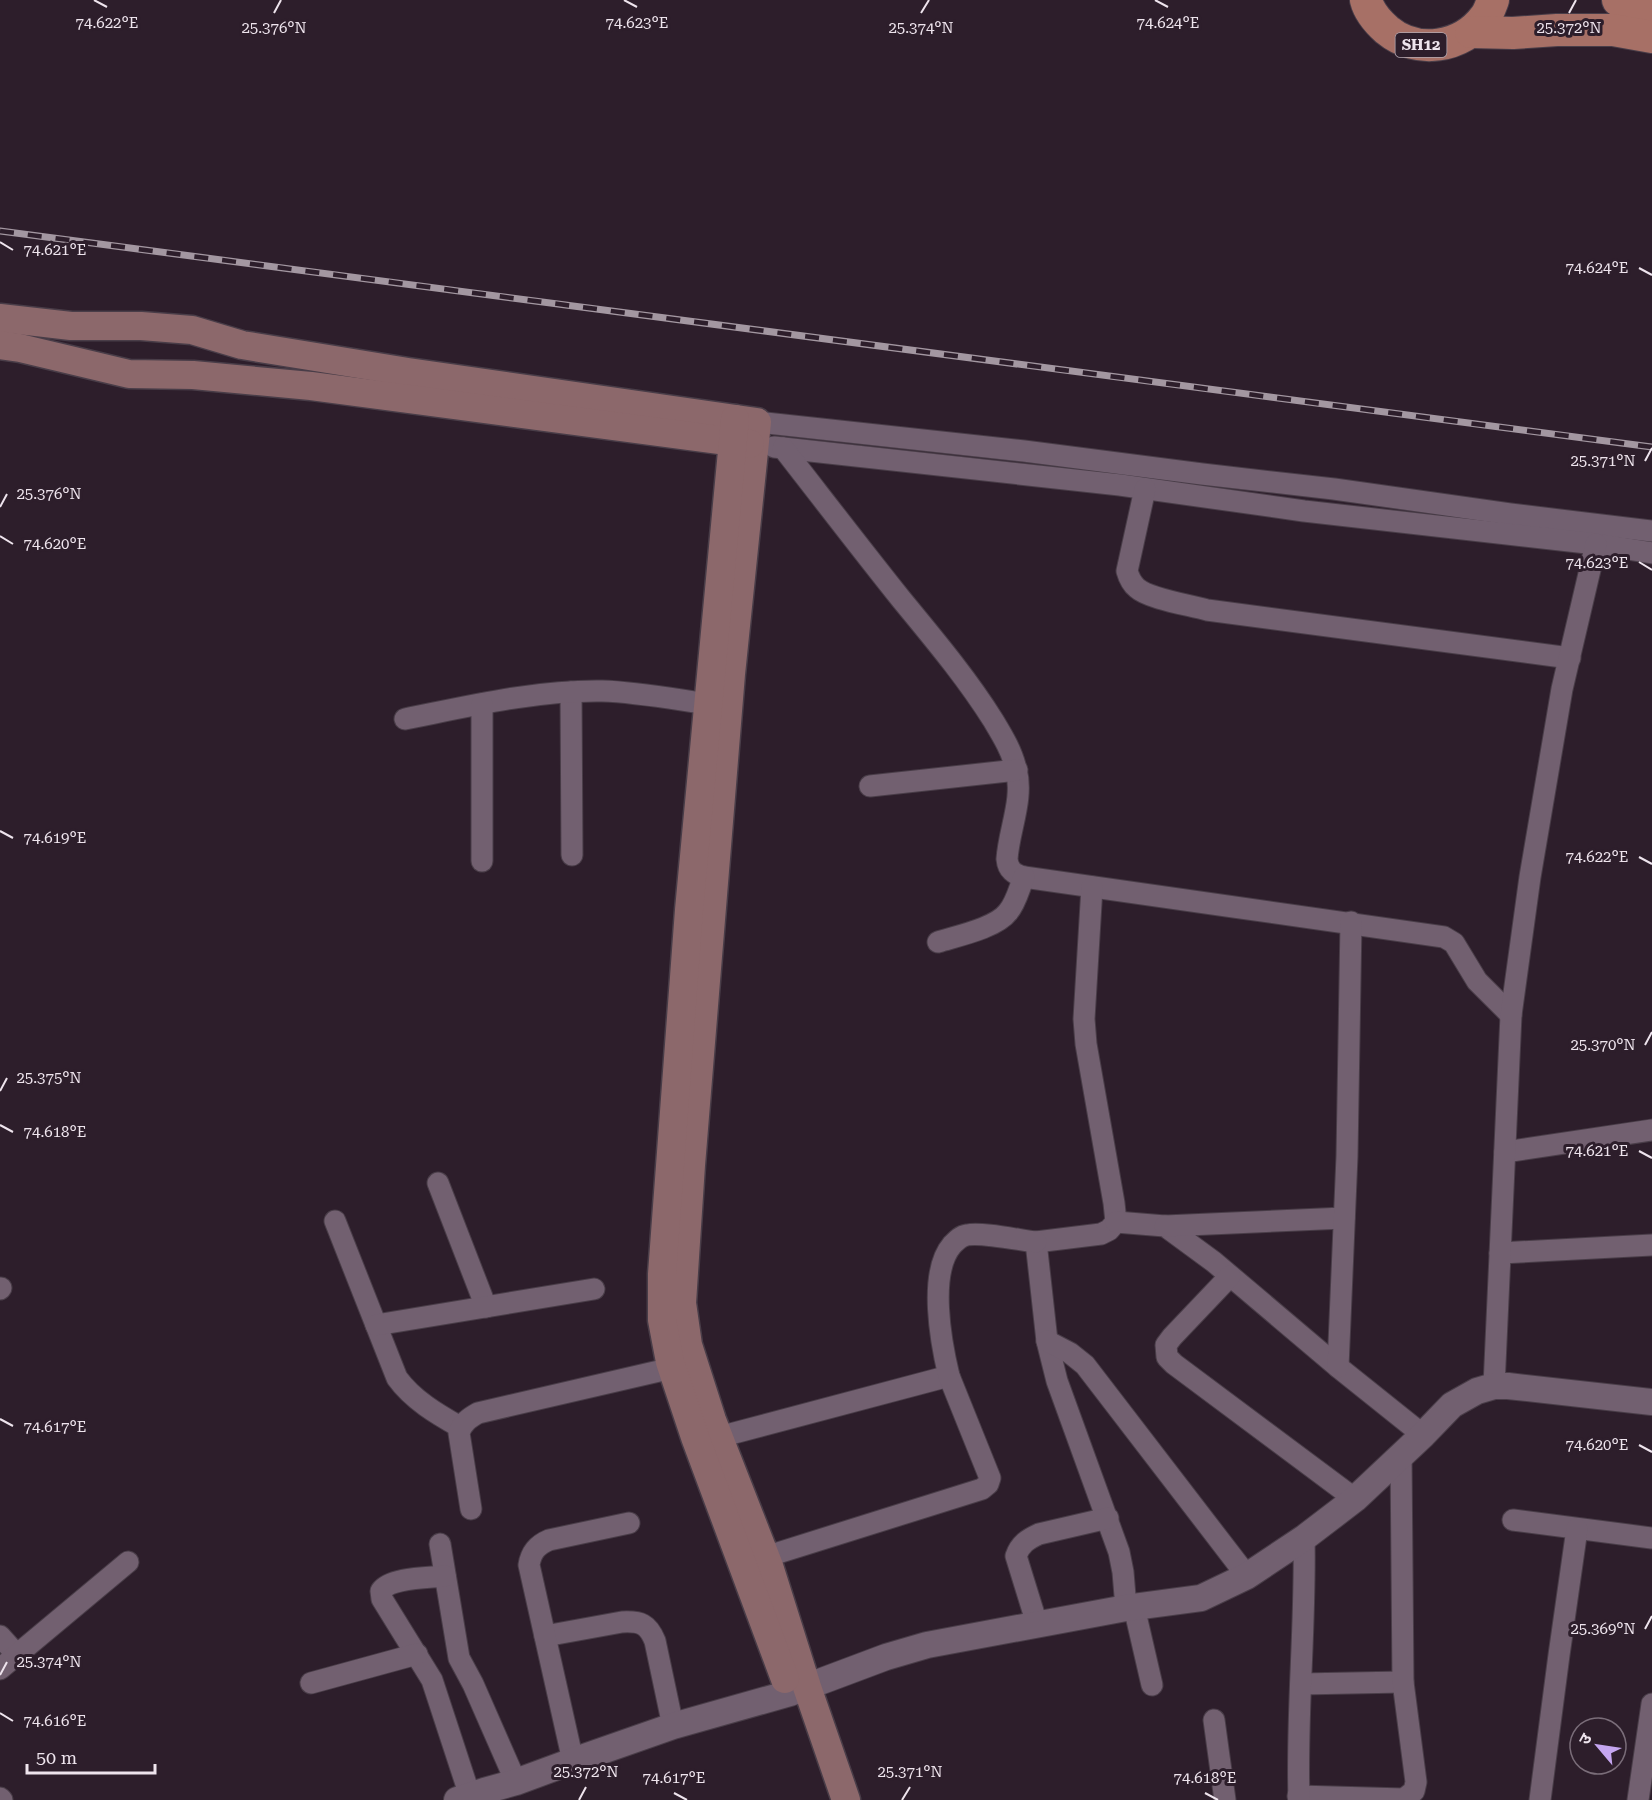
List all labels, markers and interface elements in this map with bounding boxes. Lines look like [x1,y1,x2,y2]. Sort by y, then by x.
text: 74.622°E [76,14,138,32]
text: 74.623°E [606,14,668,32]
text: 74.624°E [1137,14,1199,32]
text: 25.376°N [241,19,307,37]
text: 25.374°N [888,19,954,37]
text: 25.372°N [1536,19,1602,37]
road number: SH12 [1396,33,1446,57]
text: 74.621°E [24,241,86,259]
text: 74.624°E [1566,259,1628,277]
text: 25.371°N [1570,452,1636,470]
text: 25.376°N [16,485,82,503]
text: 74.620°E [24,535,86,553]
text: 74.623°E [1566,554,1628,572]
text: 74.619°E [24,829,86,847]
text: 74.622°E [1566,848,1628,866]
text: 25.370°N [1570,1036,1636,1054]
text: 25.375°N [16,1069,82,1087]
text: 74.618°E [24,1123,86,1141]
text: 74.621°E [1566,1142,1628,1160]
text: 74.617°E [24,1418,86,1436]
text: 74.620°E [1566,1436,1628,1454]
text: 25.369°N [1570,1620,1636,1638]
text: 25.374°N [16,1653,82,1671]
text: 74.616°E [24,1712,86,1730]
north arrow [1568,1716,1628,1776]
text: उ [1575,1730,1596,1748]
scale bar [27,1737,154,1775]
text: 50 m [36,1747,77,1768]
text: 25.372°N [553,1763,619,1781]
text: 25.371°N [877,1763,943,1781]
text: 74.617°E [643,1769,705,1787]
text: 74.618°E [1174,1769,1236,1787]

